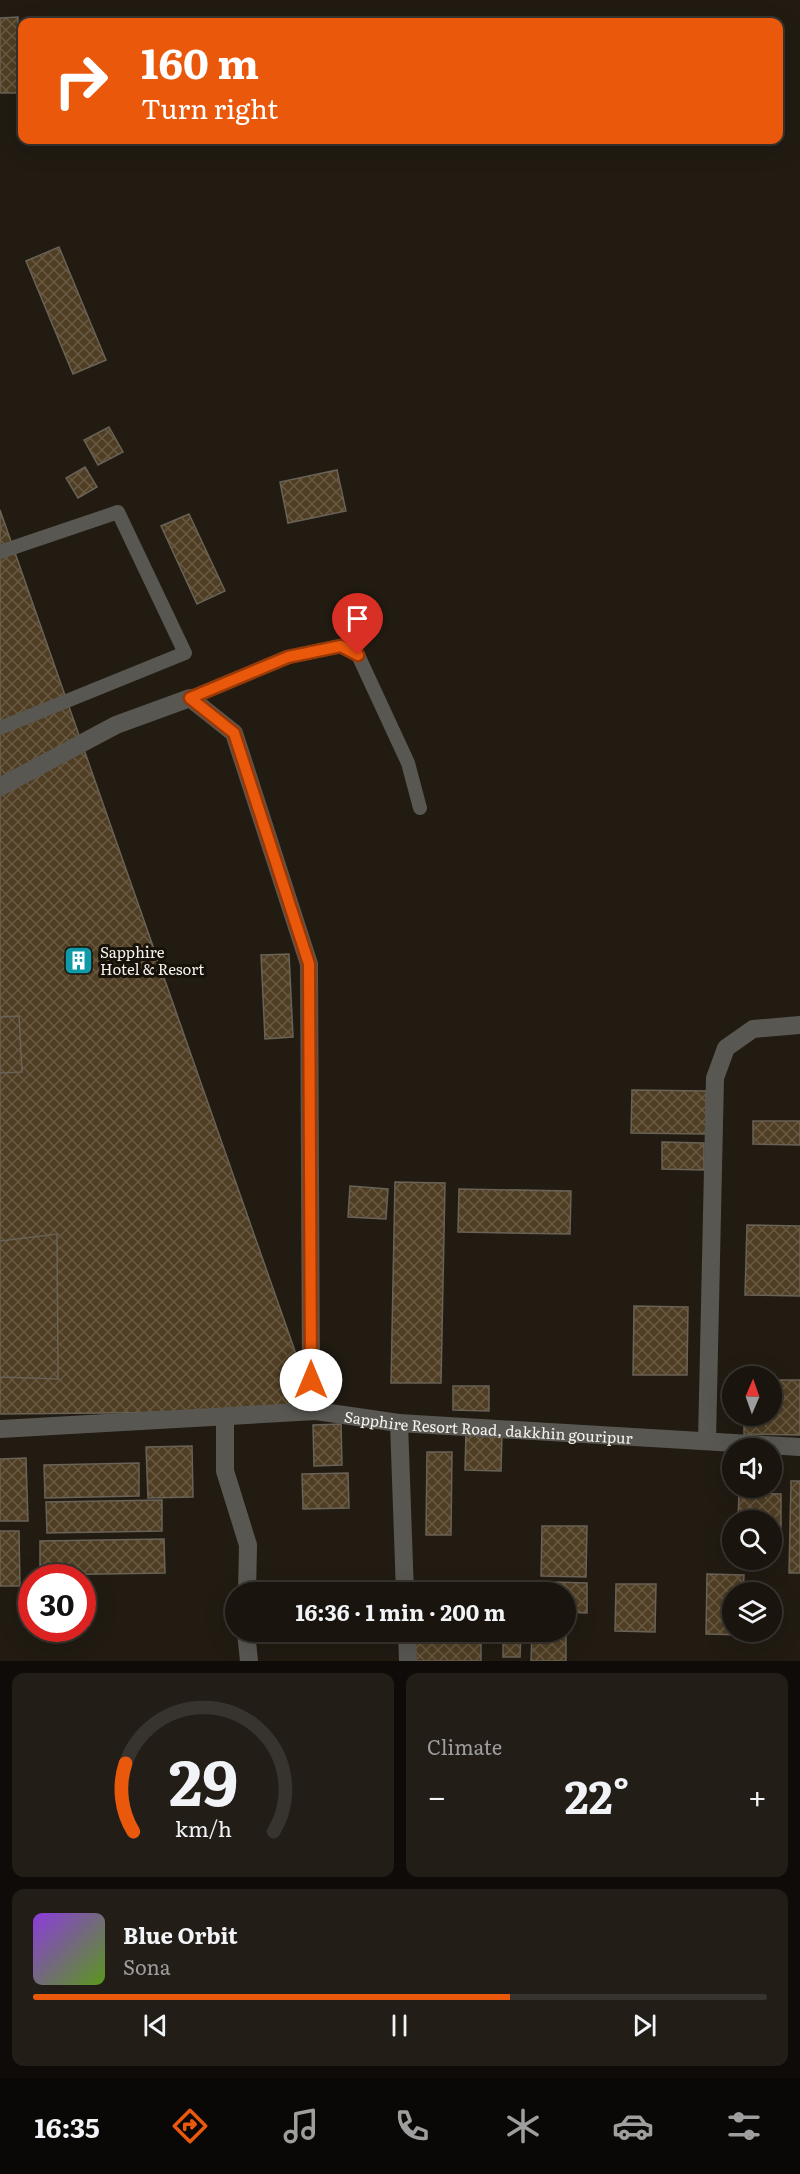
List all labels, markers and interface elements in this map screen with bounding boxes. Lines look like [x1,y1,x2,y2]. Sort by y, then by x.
text: 160 m [141,30,259,92]
icon: right [42,42,120,120]
text: Turn right [141,87,278,127]
pin [332,593,383,655]
icon: arrive [341,602,374,635]
place label: Sapphire Hotel & Resort [100,940,204,980]
building icon: Sapphire Hotel & Resort [63,944,95,976]
position arrow [279,1348,343,1412]
north arrow [722,1366,782,1426]
map controls [722,1366,782,1642]
street label: Sapphire Resort Road, dakkhin gouripur [343,1404,634,1448]
button: sound [722,1438,782,1498]
button: search [722,1510,782,1570]
speed limit sign: 30 [18,1564,96,1642]
button: layers [722,1582,782,1642]
text: 16:36 · 1 min · 200 m [295,1595,506,1628]
text: Climate [427,1731,502,1761]
text: 29 [168,1733,238,1825]
text: 22° [564,1761,630,1828]
text: − [427,1770,446,1819]
text: + [748,1770,767,1819]
text: km/h [174,1812,232,1844]
text: Blue Orbit [123,1918,238,1951]
text: Sona [123,1951,171,1981]
icon: previous [139,2009,172,2042]
icon: pause [383,2009,416,2042]
icon: next [628,2009,661,2042]
icon: directions [169,2105,211,2147]
icon: music [280,2105,322,2147]
icon: phone [391,2105,433,2147]
icon: climate [502,2105,544,2147]
icon: car [612,2105,654,2147]
icon: filters [723,2105,765,2147]
text: 16:35 [34,2106,100,2146]

